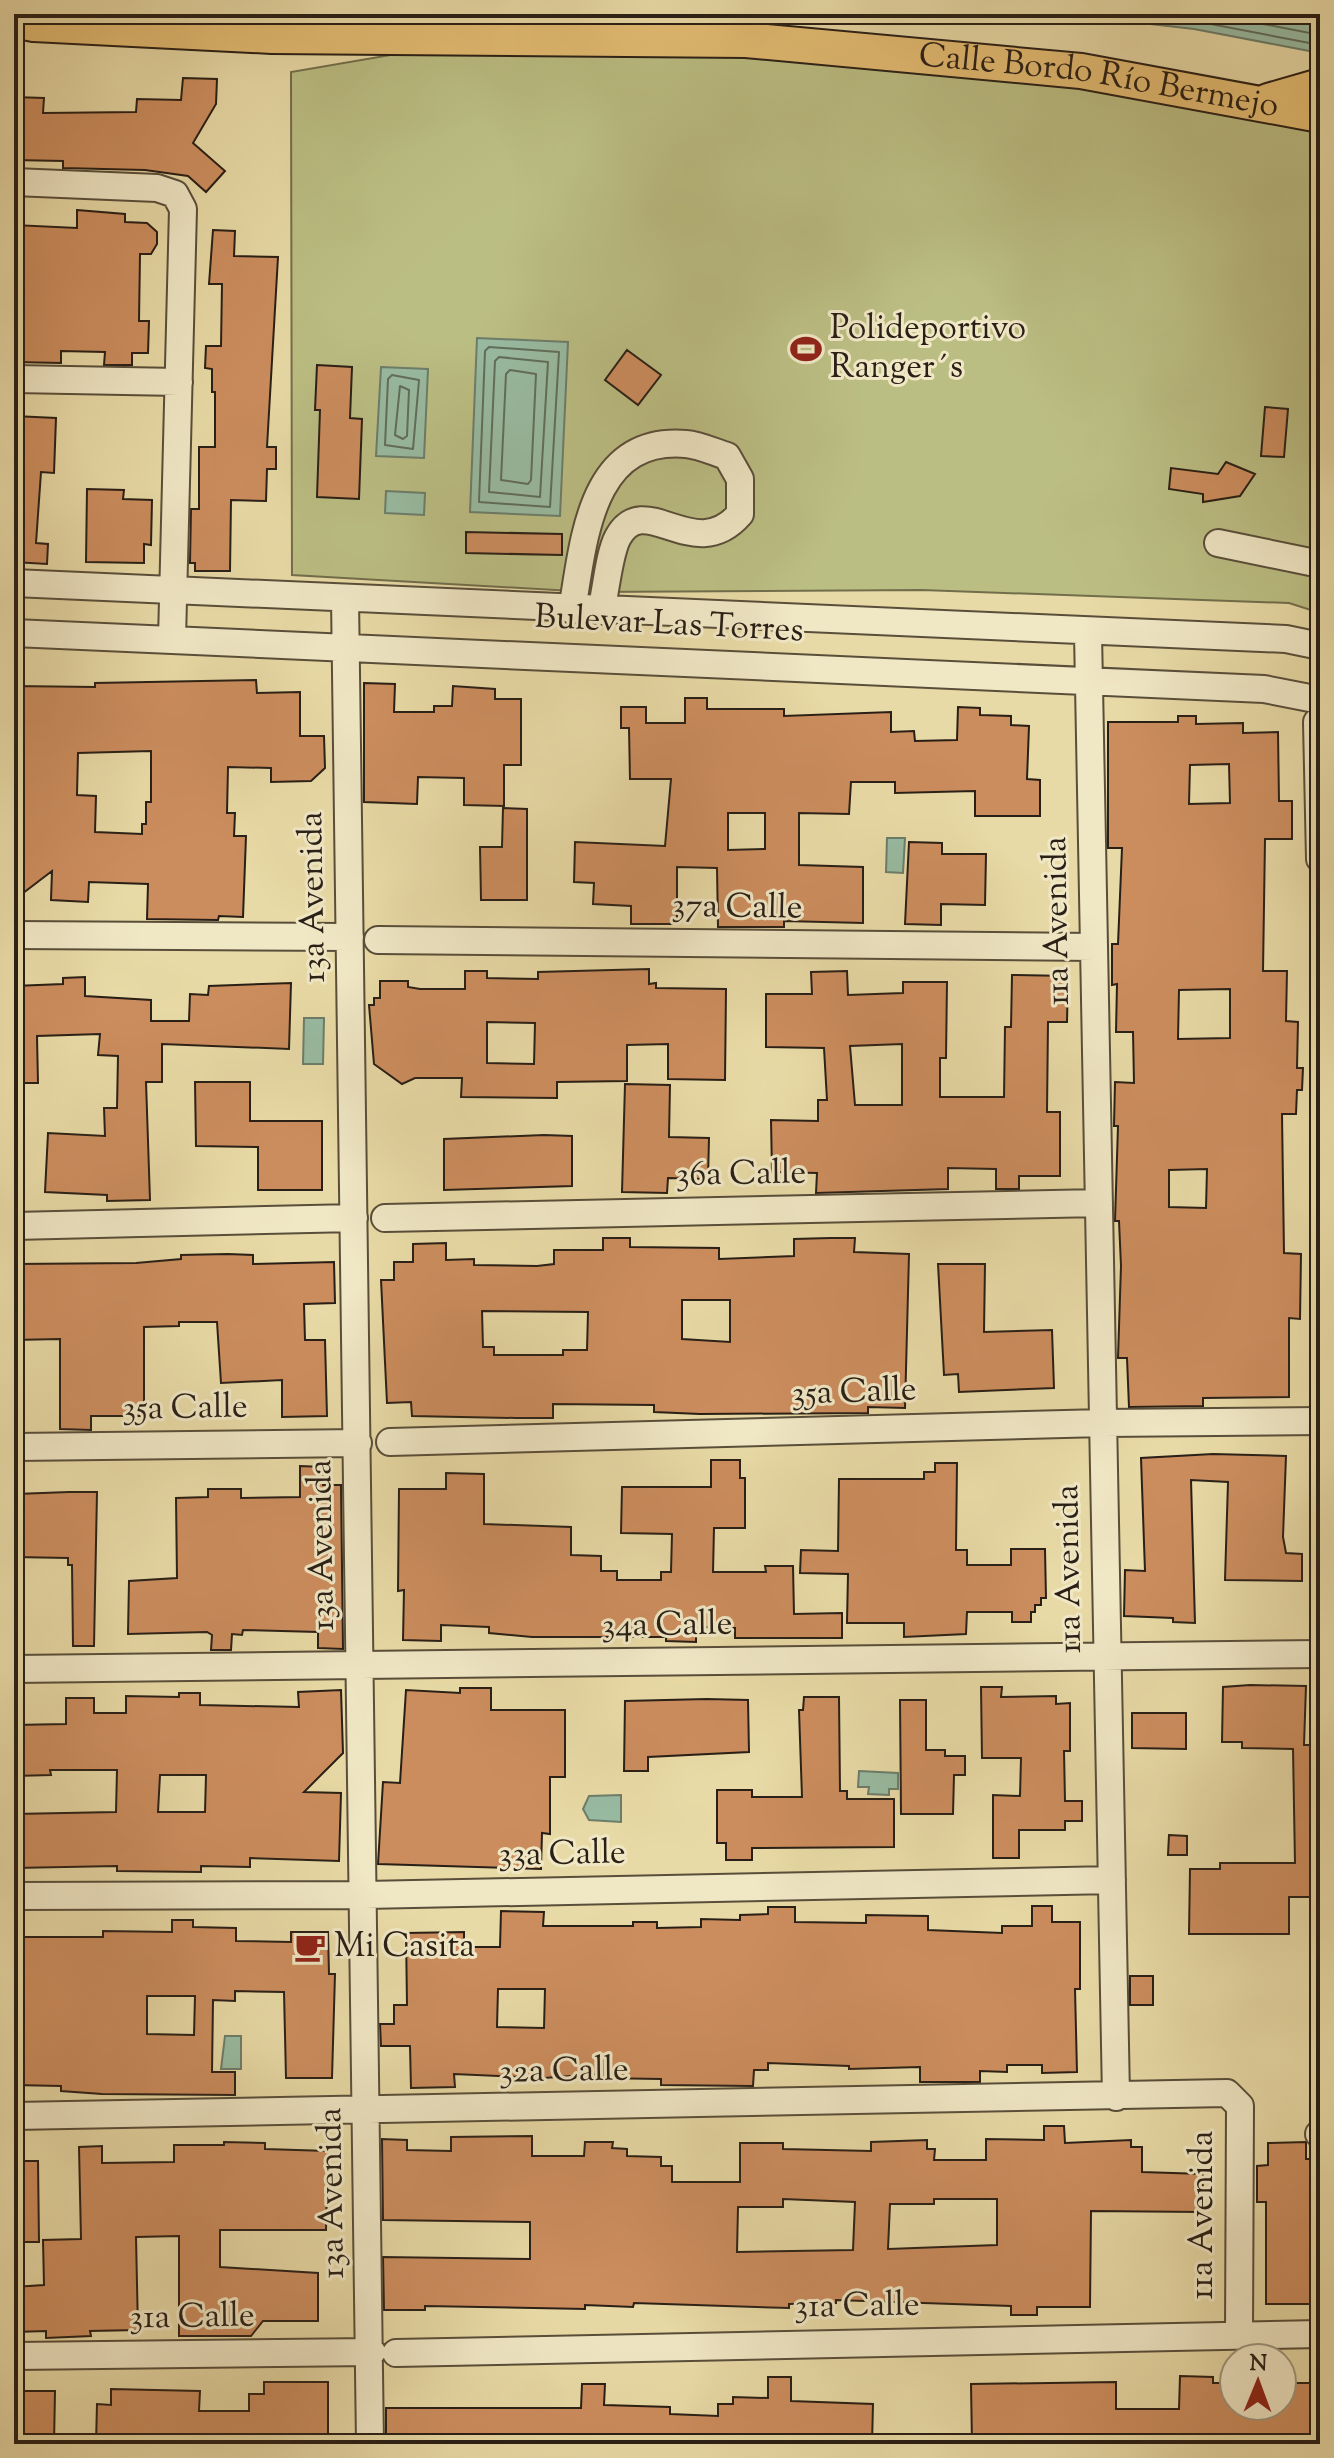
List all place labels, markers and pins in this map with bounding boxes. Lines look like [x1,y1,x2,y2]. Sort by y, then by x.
place label: Polideportivo Ranger´s [830,305,1026,393]
sports icon: Polideportivo Ranger´s [789,332,823,366]
place label: Mi Casita [334,1923,475,1972]
cafe icon: Mi Casita [293,1930,327,1964]

